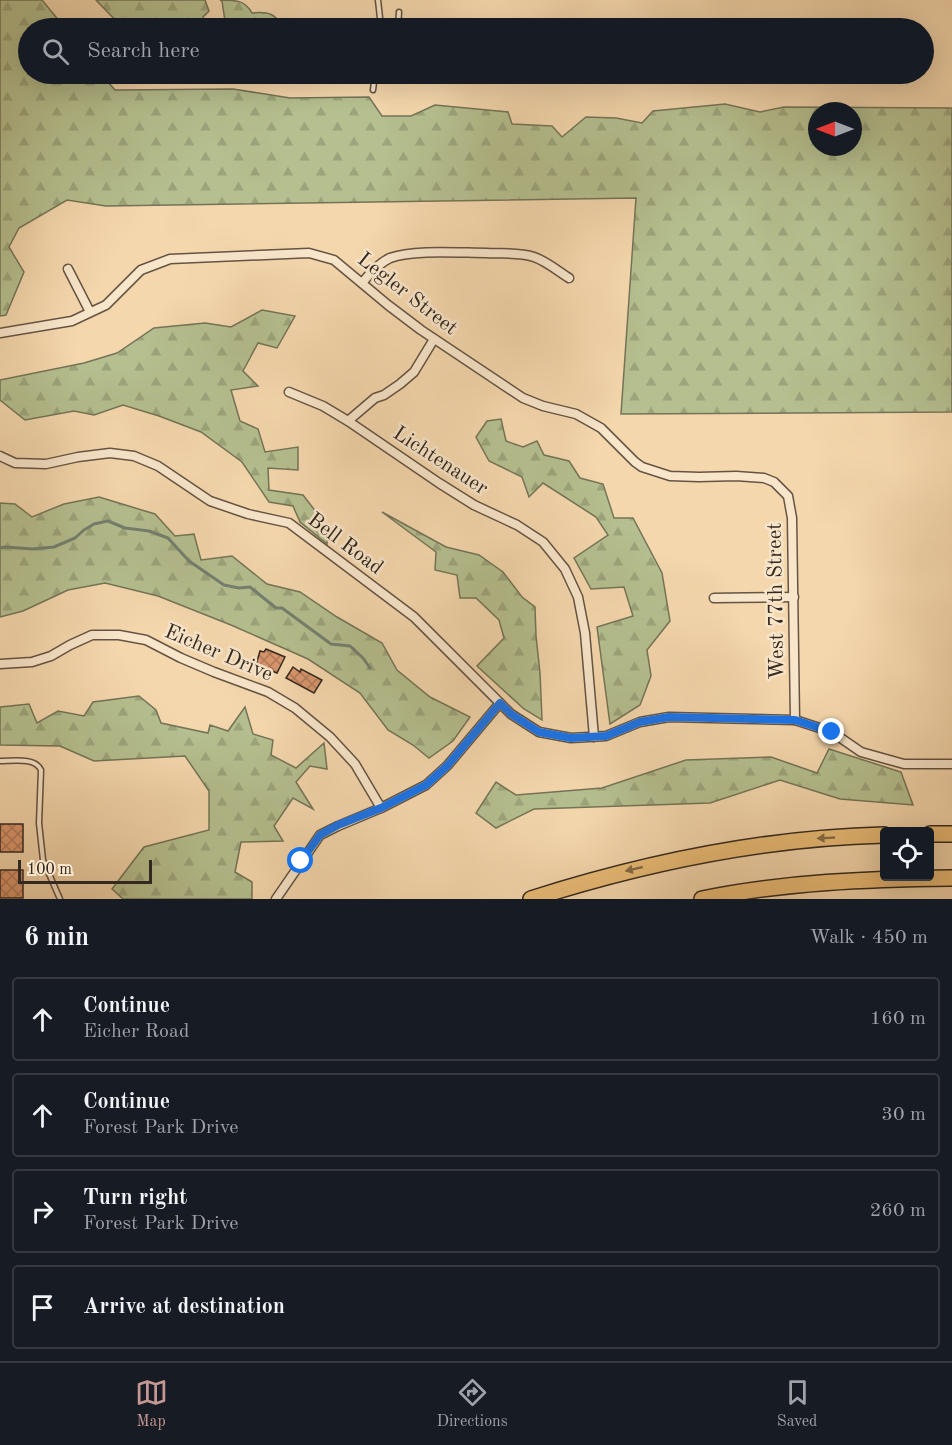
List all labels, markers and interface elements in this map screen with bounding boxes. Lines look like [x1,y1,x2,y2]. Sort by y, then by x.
search box [18,18,934,84]
icon: search [39,35,72,68]
text: Search here [87,40,200,62]
north arrow [808,102,862,156]
street label: Legler Street [353,249,461,340]
street label: Lichtenauer [389,423,492,500]
street label: Bell Road [304,509,387,579]
street label: West 77th Street [765,522,788,680]
street label: Eicher Drive [161,621,276,686]
route end [818,718,844,744]
map controls [880,827,934,881]
button: locate [880,827,934,881]
one-way arrow [817,834,836,843]
route start [287,847,313,873]
scale bar [18,857,152,884]
text: 100 m [27,862,72,878]
one-way arrow [625,865,643,875]
text: 6 min [24,925,89,951]
text: Walk · 450 m [809,928,928,948]
text: Continue [83,995,170,1017]
icon: ahead [26,1003,59,1036]
text: 160 m [870,1009,926,1029]
text: Eicher Road [83,1022,189,1042]
text: Continue [83,1091,170,1113]
icon: ahead [26,1099,59,1132]
text: 30 m [881,1105,926,1125]
text: Forest Park Drive [83,1118,239,1138]
text: Turn right [83,1187,187,1209]
icon: right [26,1195,59,1228]
text: 260 m [870,1201,926,1221]
text: Forest Park Drive [83,1214,239,1234]
icon: arrive [26,1291,59,1324]
text: Arrive at destination [83,1296,285,1318]
tab: Map [135,1376,168,1432]
tab: Directions [437,1376,508,1432]
tab: Saved [777,1376,817,1432]

